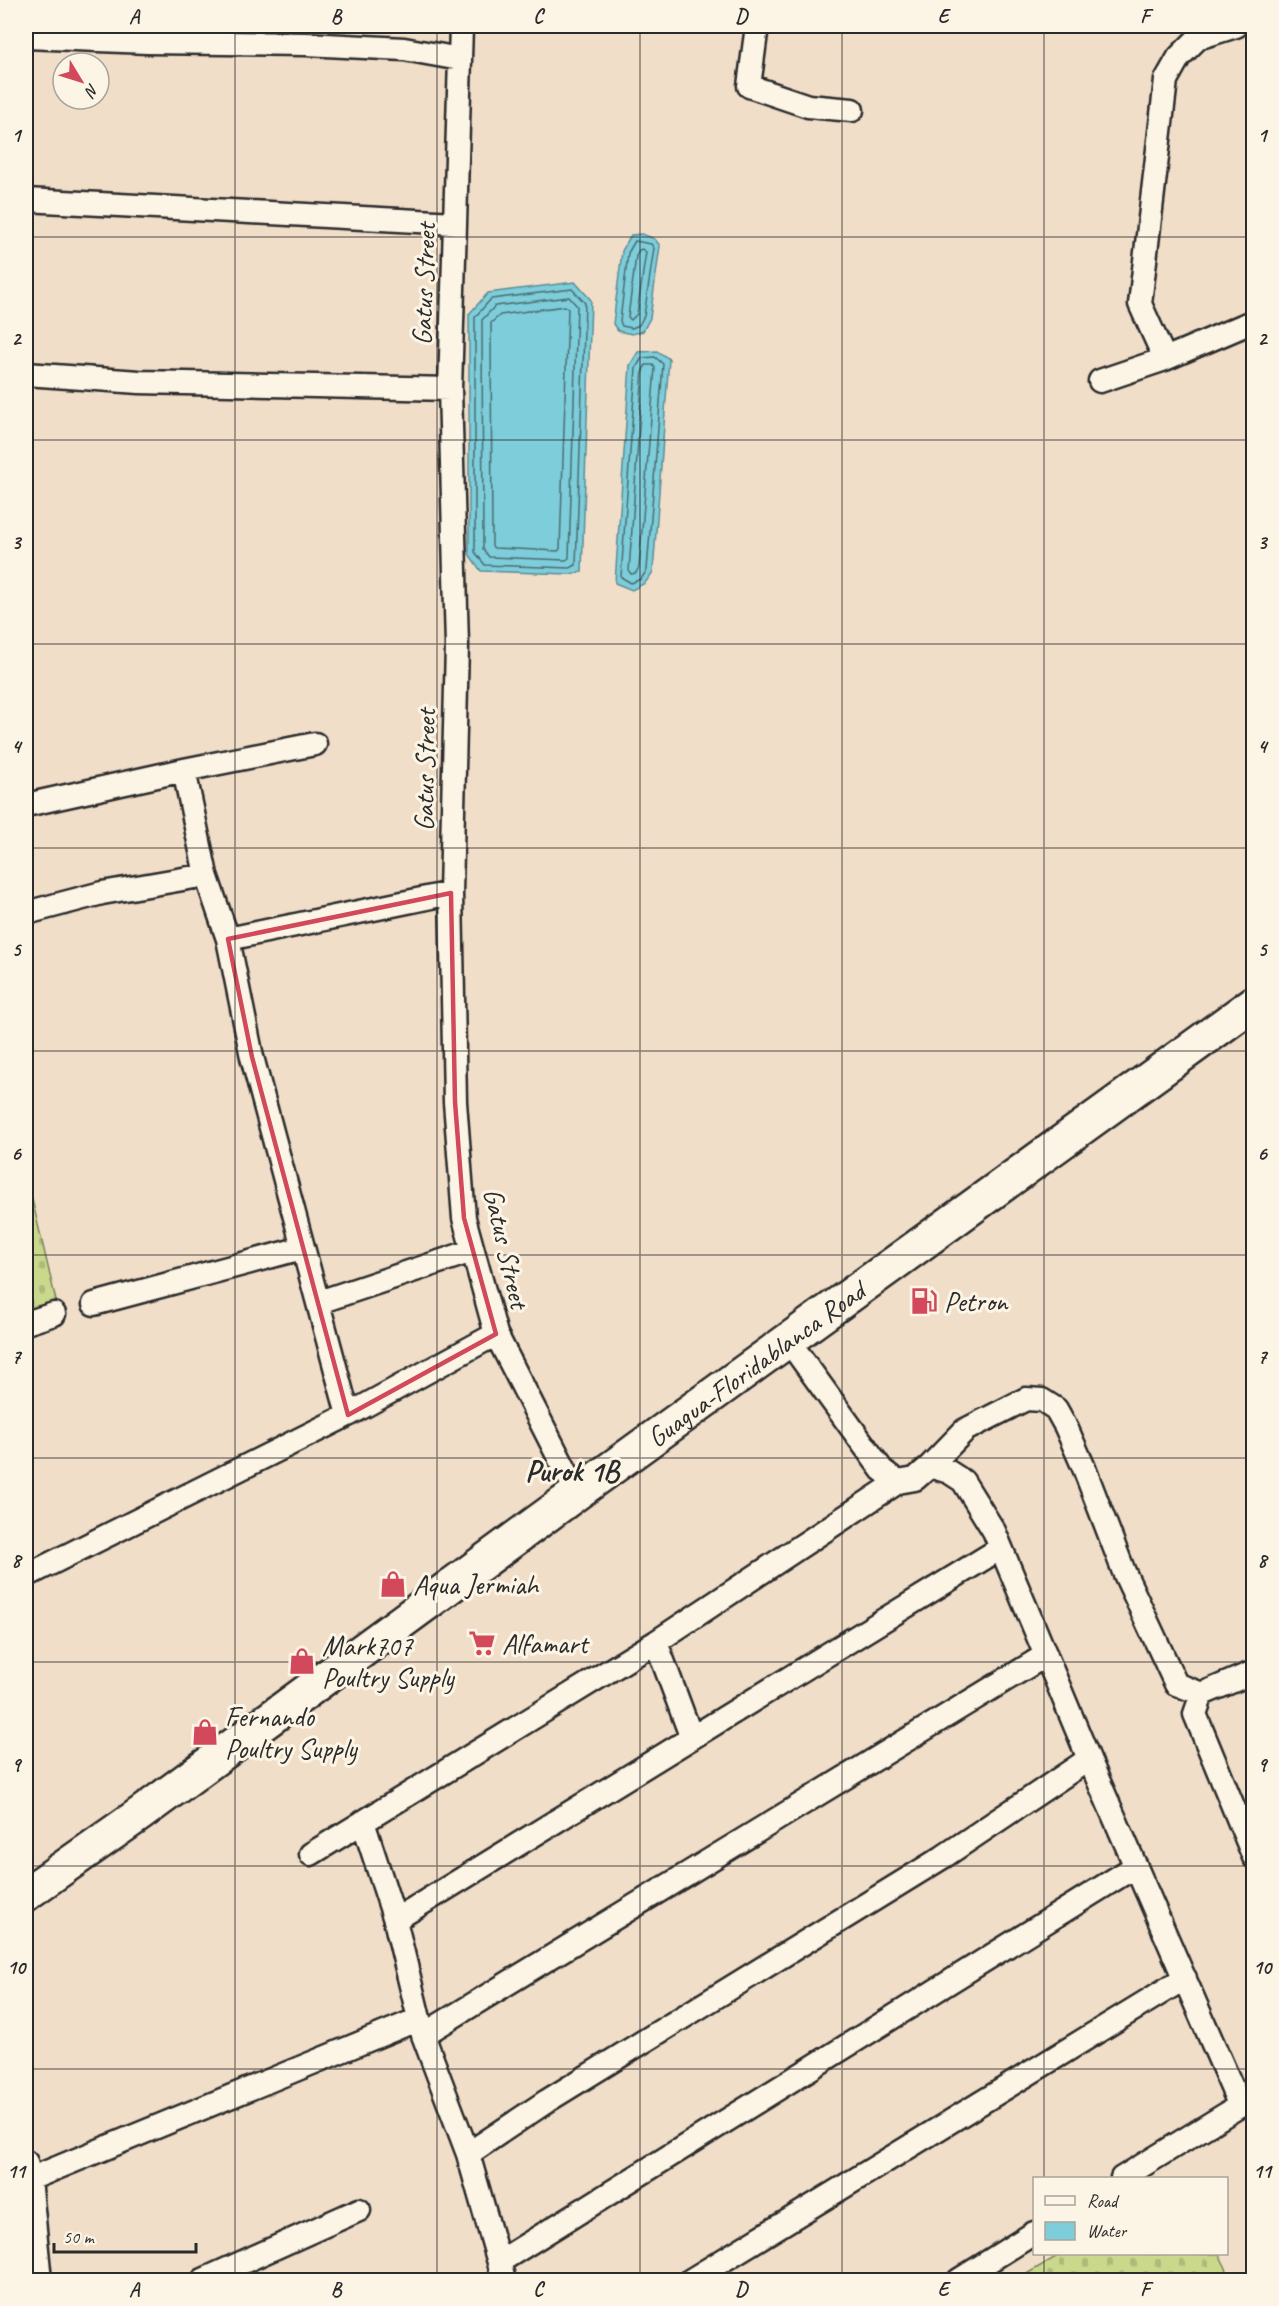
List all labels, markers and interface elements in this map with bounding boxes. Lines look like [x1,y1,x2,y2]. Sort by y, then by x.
text: A [129,4,141,29]
text: B [331,4,343,29]
text: C [533,4,545,29]
text: D [735,4,749,29]
text: E [938,4,952,29]
text: F [1140,4,1154,29]
north arrow [51,51,111,111]
text: N [79,80,103,102]
text: 1 [12,123,23,148]
text: 1 [1258,123,1269,148]
street label: Gatus Street [404,220,443,346]
text: 2 [12,326,23,351]
text: 2 [1258,326,1269,351]
text: 3 [12,530,23,555]
text: 3 [1258,530,1269,555]
street label: Gatus Street [406,706,443,831]
text: 4 [12,734,24,759]
text: 4 [1258,734,1270,759]
text: 5 [12,937,23,962]
text: 5 [1258,937,1269,962]
text: 6 [11,1141,22,1166]
text: 6 [1257,1141,1268,1166]
street label: Gatus Street [476,1185,538,1314]
street label: Guagua-Floridablanca Road [640,1271,875,1455]
place label: Petron [944,1284,1009,1319]
fuel station icon: Petron [909,1286,939,1316]
text: 7 [12,1344,23,1369]
text: 7 [1258,1344,1269,1369]
district label: Purok 1B [525,1452,621,1490]
text: 8 [12,1548,24,1573]
text: 8 [1258,1548,1270,1573]
place label: Aqua Jermiah [413,1567,540,1602]
shop icon: Aqua Jermiah [378,1569,408,1599]
place label: Alfamart [502,1626,590,1661]
place label: Mark707 Poultry Supply [322,1628,456,1695]
supermarket icon: Alfamart [467,1628,497,1658]
shop icon: Mark707 Poultry Supply [287,1646,317,1676]
place label: Fernando Poultry Supply [225,1699,359,1766]
shop icon: Fernando Poultry Supply [190,1717,220,1747]
text: 9 [12,1752,23,1777]
text: 9 [1258,1752,1269,1777]
text: 10 [7,1955,27,1980]
text: 10 [1253,1955,1273,1980]
text: 11 [7,2159,27,2184]
text: 11 [1253,2159,1273,2184]
legend [1033,2177,1228,2255]
text: Road [1087,2190,1120,2212]
scale bar [54,2216,196,2254]
text: Water [1087,2220,1128,2242]
text: 50 m [63,2226,96,2248]
text: A [129,2277,141,2302]
text: B [331,2277,343,2302]
text: C [533,2277,545,2302]
text: D [735,2277,749,2302]
text: E [938,2277,952,2302]
text: F [1140,2277,1154,2302]

